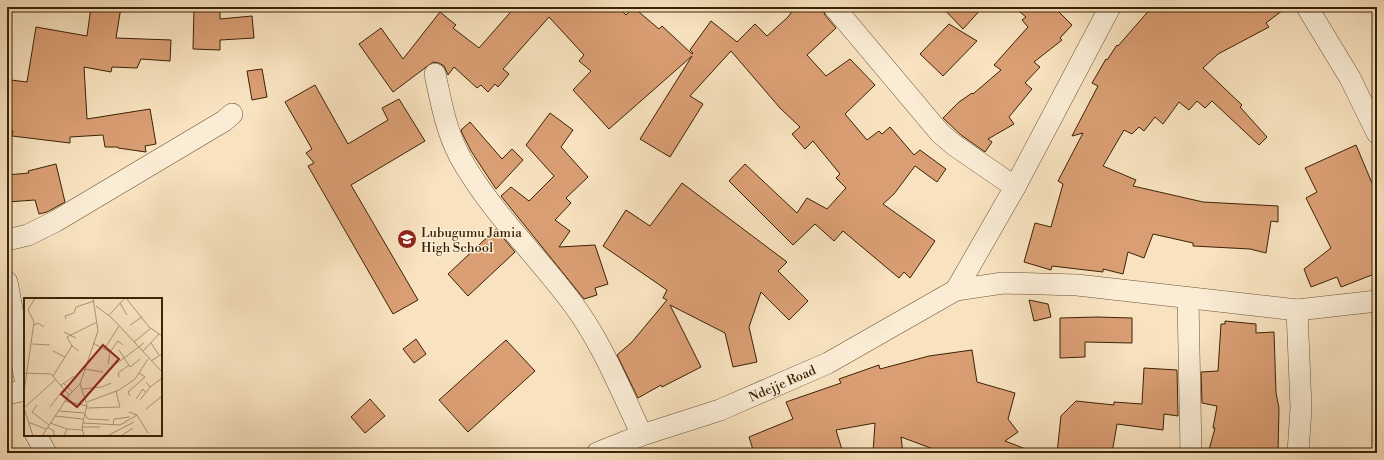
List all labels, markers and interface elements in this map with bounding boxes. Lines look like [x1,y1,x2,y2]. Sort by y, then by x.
place label: Lubugumu Jamia High School [421,225,522,256]
school or university icon: Lubugumu Jamia High School [396,228,418,250]
inset map [24,298,162,436]
street label: Ndejje Road [746,362,819,406]

